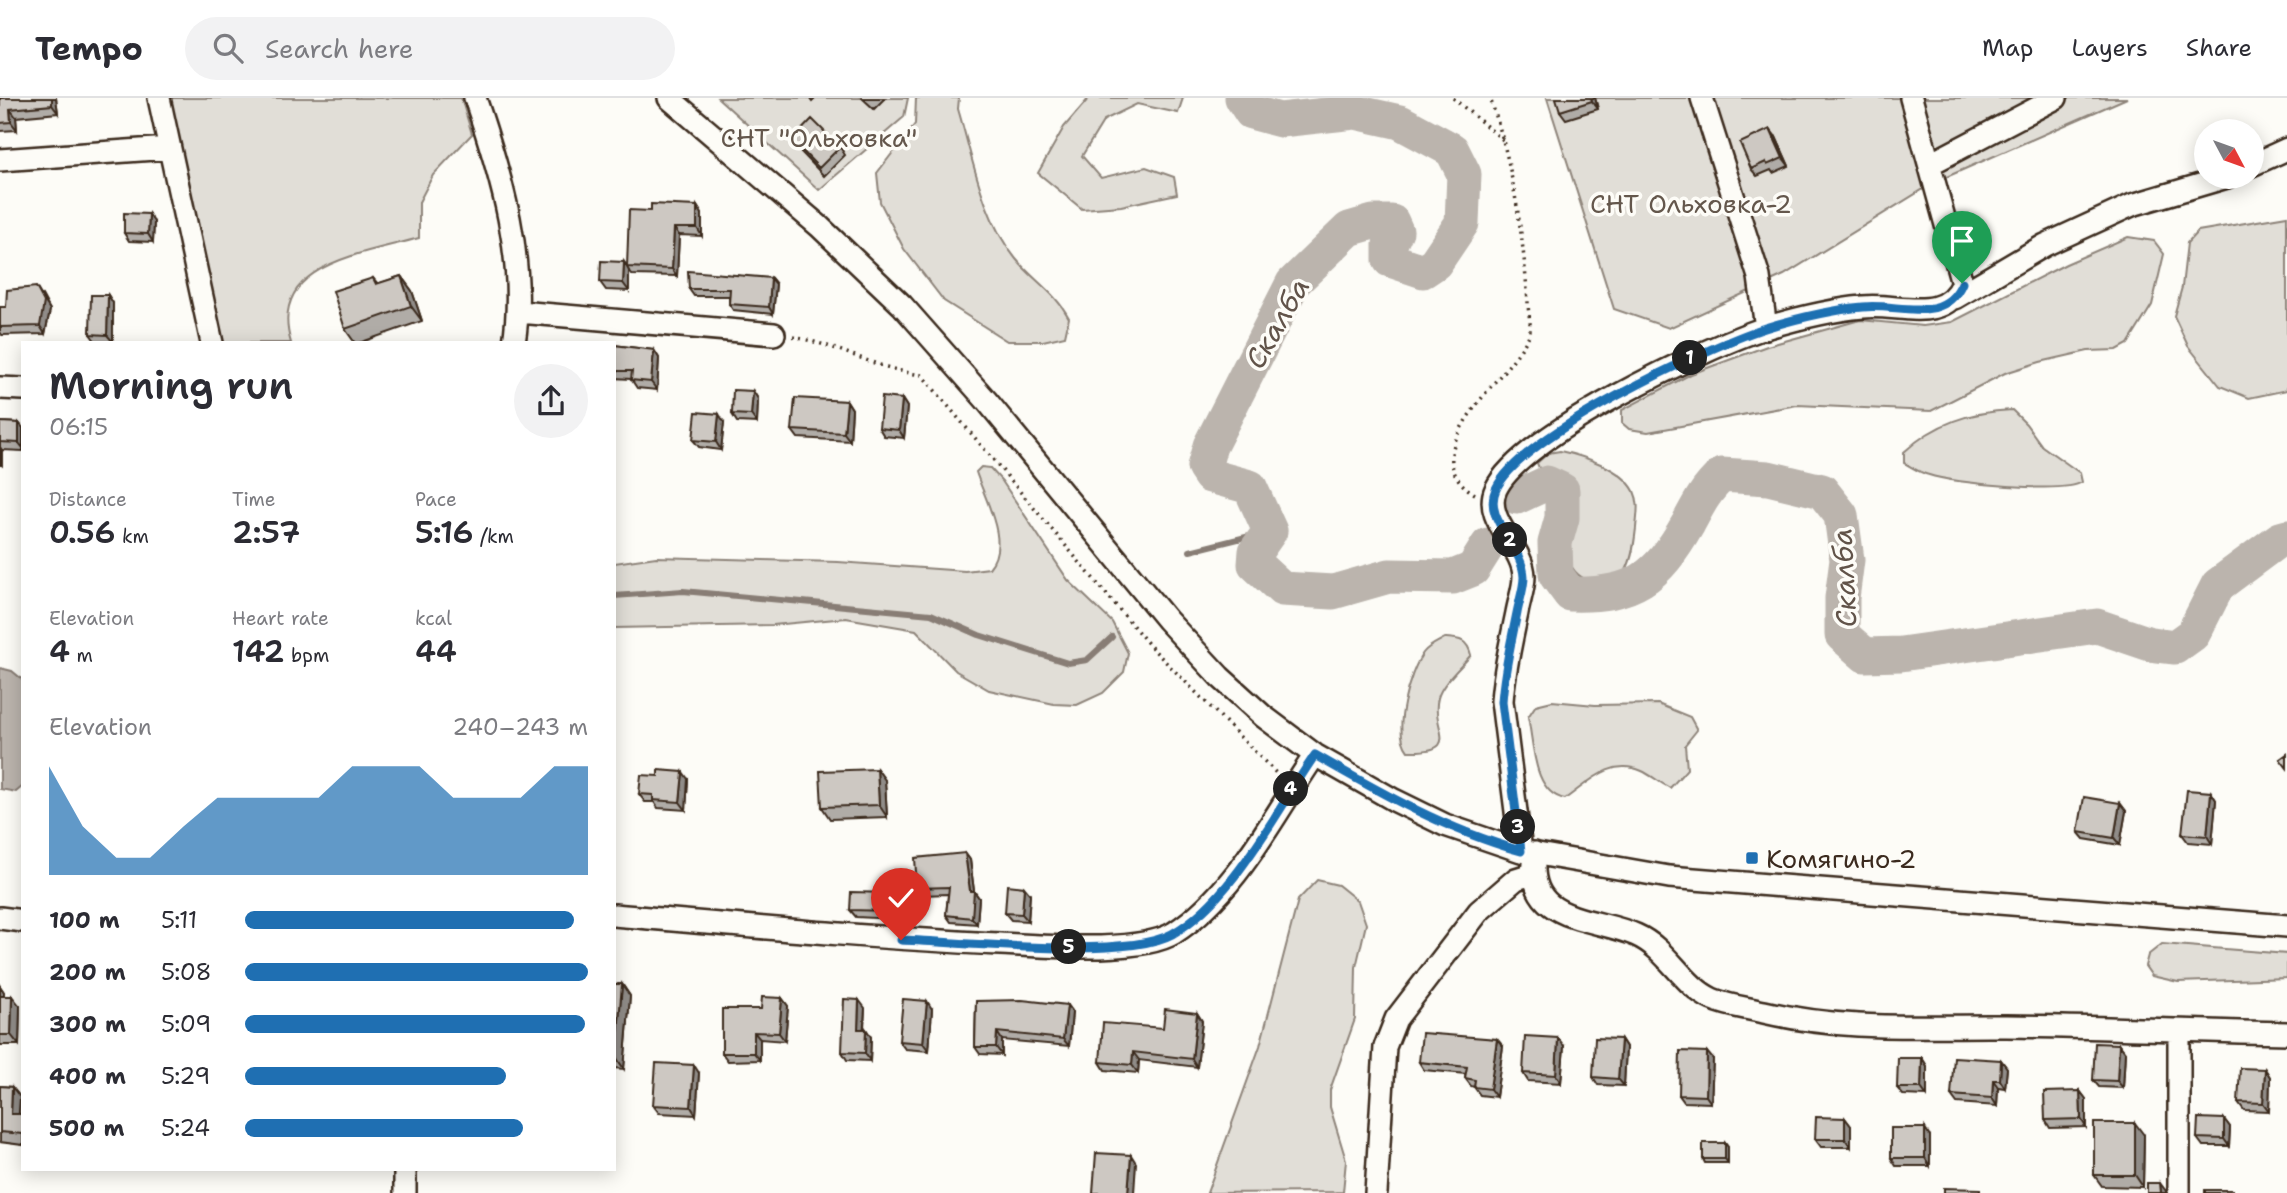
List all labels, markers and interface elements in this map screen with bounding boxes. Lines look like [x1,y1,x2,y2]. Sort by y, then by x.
search box [185,17,675,80]
text: Tempo [35,26,143,71]
icon: search [209,29,247,67]
text: Search here [265,31,414,66]
text: Map [1982,32,2033,64]
text: Layers [2071,32,2148,64]
text: Share [2186,32,2252,64]
north arrow [2194,119,2264,189]
map controls [2194,119,2264,189]
park label: СНТ "Ольховка" [721,120,917,155]
park label: СНТ Ольховка-2 [1590,186,1792,221]
pin [1932,211,1992,283]
icon: arrive [1943,222,1981,260]
water label: Скалба [1236,271,1318,375]
pin: 1 [1672,341,1708,376]
text: 1 [1685,345,1694,370]
text: Morning run [49,360,293,411]
button: share [514,364,588,438]
text: 06:15 [49,412,108,442]
text: Distance [49,487,127,512]
text: Time [232,487,276,512]
text: Pace [415,487,457,512]
text: 0.56 [49,512,116,553]
text: 2:57 [232,512,300,553]
text: 5:16 [415,512,473,553]
pin: 2 [1492,522,1528,558]
text: km [116,524,149,549]
text: /km [473,524,514,549]
text: 2 [1503,527,1516,552]
water label: Скалба [1822,528,1866,628]
text: Elevation [49,606,134,631]
text: Heart rate [232,606,329,631]
text: kcal [415,606,452,631]
text: 4 [49,631,70,672]
text: 142 [232,631,285,672]
text: 44 [415,631,457,672]
text: m [70,643,93,668]
text: bpm [285,643,329,668]
text: Elevation [49,712,152,742]
text: 240–243 m [452,712,588,742]
pin: 4 [1274,772,1308,806]
text: 4 [1284,776,1297,801]
pin: 3 [1500,810,1536,844]
text: 3 [1511,814,1524,839]
place label: Комягино-2 [1766,841,1917,876]
marker: Комягино-2 [1744,850,1760,866]
pin [871,868,931,940]
icon: check [882,879,920,917]
text: 100 m [49,905,120,935]
text: 5:11 [161,905,197,935]
pin: 5 [1052,930,1086,964]
text: 5 [1063,934,1074,959]
text: 200 m [49,957,126,987]
text: 5:08 [161,957,212,987]
text: 300 m [49,1009,126,1039]
text: 5:09 [161,1009,211,1039]
text: 400 m [49,1061,126,1091]
text: 5:29 [161,1061,210,1091]
text: 500 m [49,1113,124,1143]
text: 5:24 [161,1113,210,1143]

